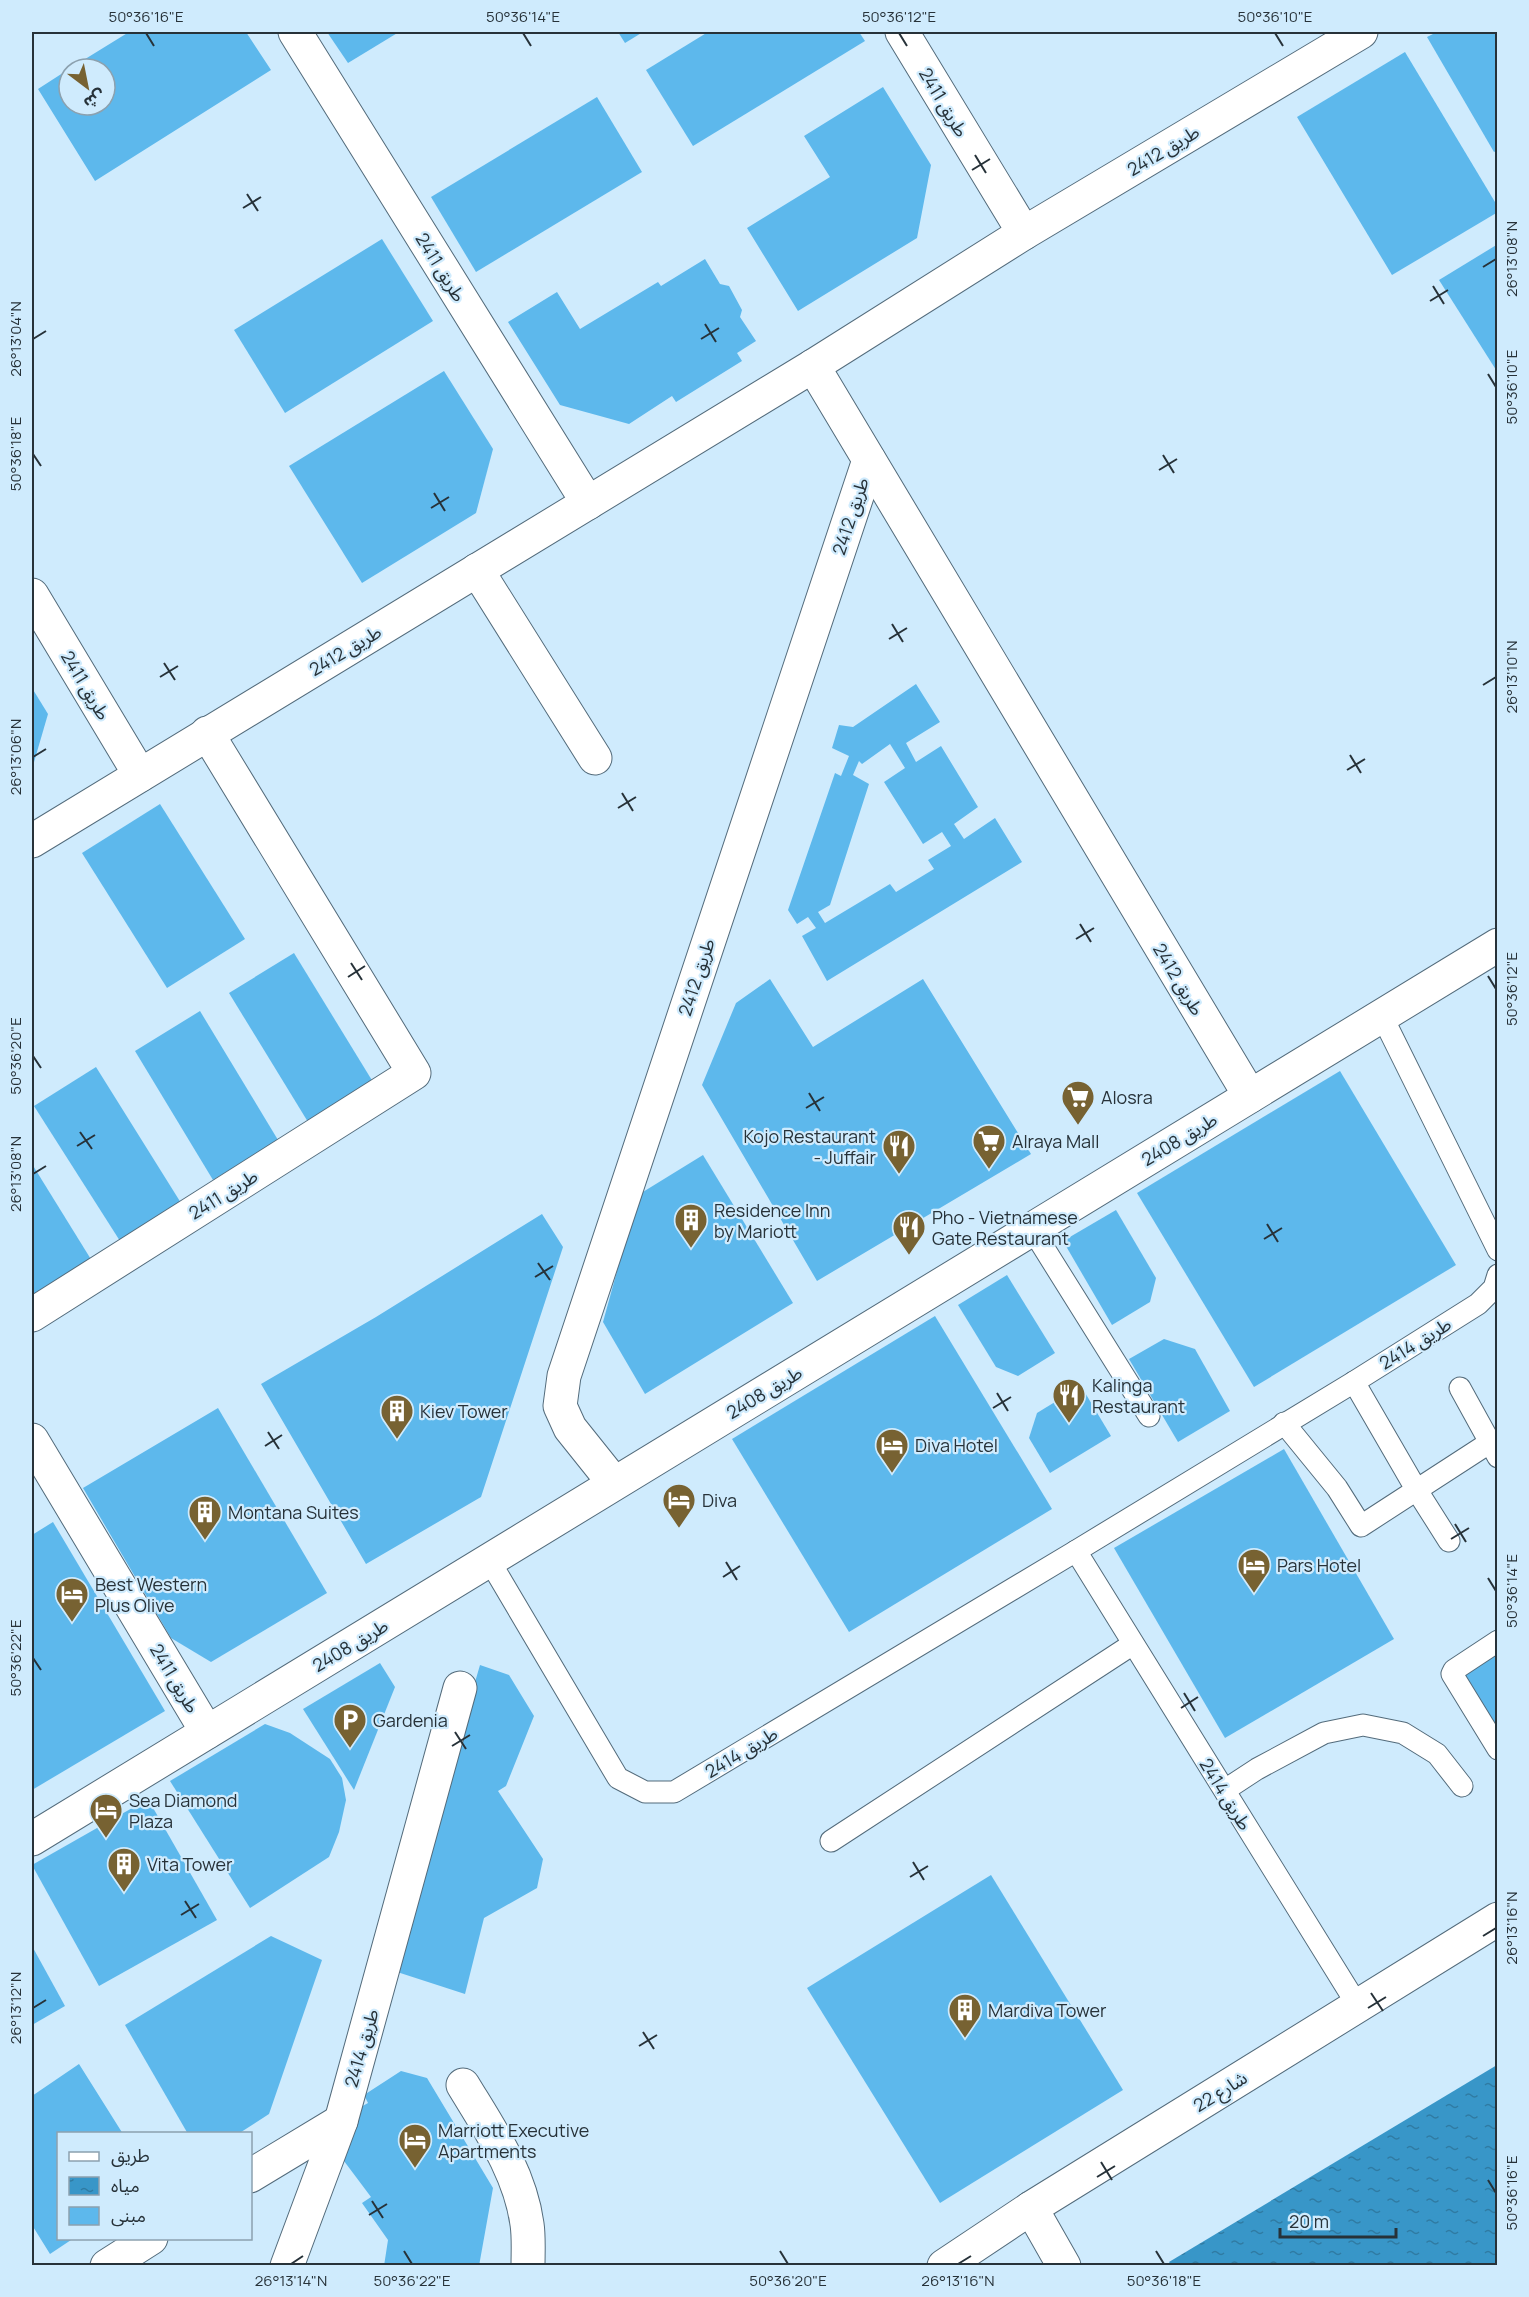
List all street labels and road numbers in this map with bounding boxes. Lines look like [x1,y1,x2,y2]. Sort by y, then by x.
street label: طريق 2411 [914,63,974,141]
street label: طريق 2412 [1122,119,1204,181]
street label: طريق 2411 [410,228,472,306]
street label: طريق 2412 [826,474,874,558]
street label: طريق 2412 [304,619,386,681]
street label: طريق 2411 [56,646,116,724]
street label: طريق 2412 [672,935,720,1019]
street label: طريق 2412 [1148,938,1210,1020]
street label: طريق 2408 [1137,1107,1221,1171]
street label: طريق 2411 [184,1163,262,1225]
street label: طريق 2414 [1375,1312,1455,1374]
street label: طريق 2408 [722,1360,806,1424]
street label: طريق 2408 [308,1613,392,1677]
street label: طريق 2411 [145,1639,205,1717]
street label: طريق 2414 [700,1721,782,1783]
street label: طريق 2414 [1195,1754,1257,1834]
street label: طريق 2414 [338,2006,384,2090]
street label: شارع 22 [1189,2065,1253,2119]

